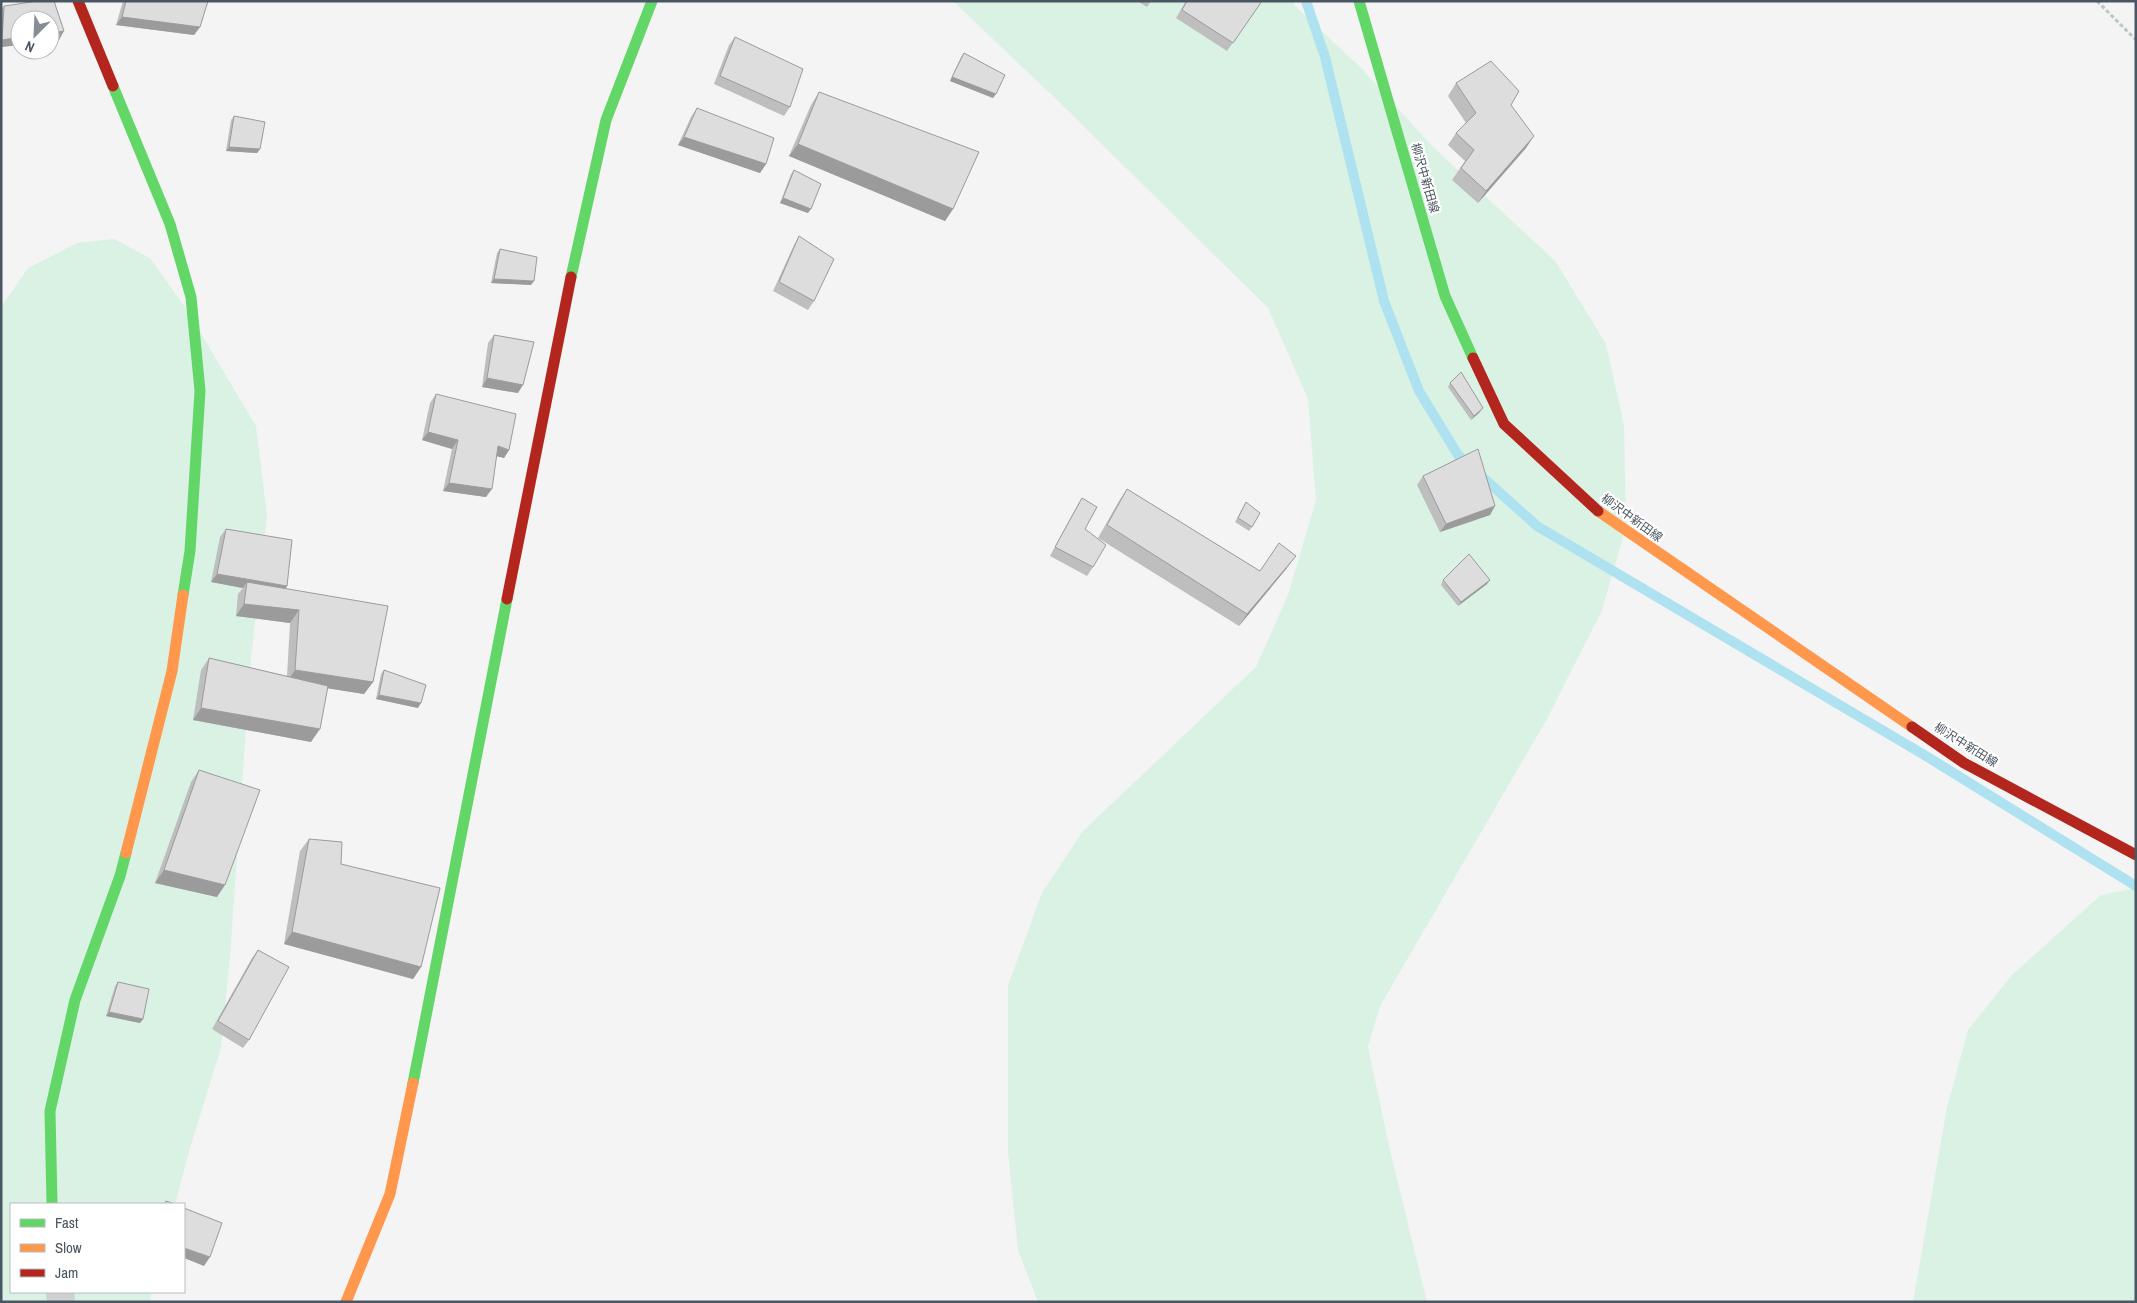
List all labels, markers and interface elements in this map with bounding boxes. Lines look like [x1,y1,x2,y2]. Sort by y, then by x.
north arrow [10,10,60,60]
text: N [22,37,37,57]
street label: 柳沢中新田線 [1407,141,1443,215]
street label: 柳沢中新田線 [1598,490,1666,546]
street label: 柳沢中新田線 [1931,719,2001,771]
legend [10,1203,185,1293]
text: Fast [55,1212,79,1233]
text: Slow [55,1237,82,1258]
text: Jam [55,1262,78,1283]

